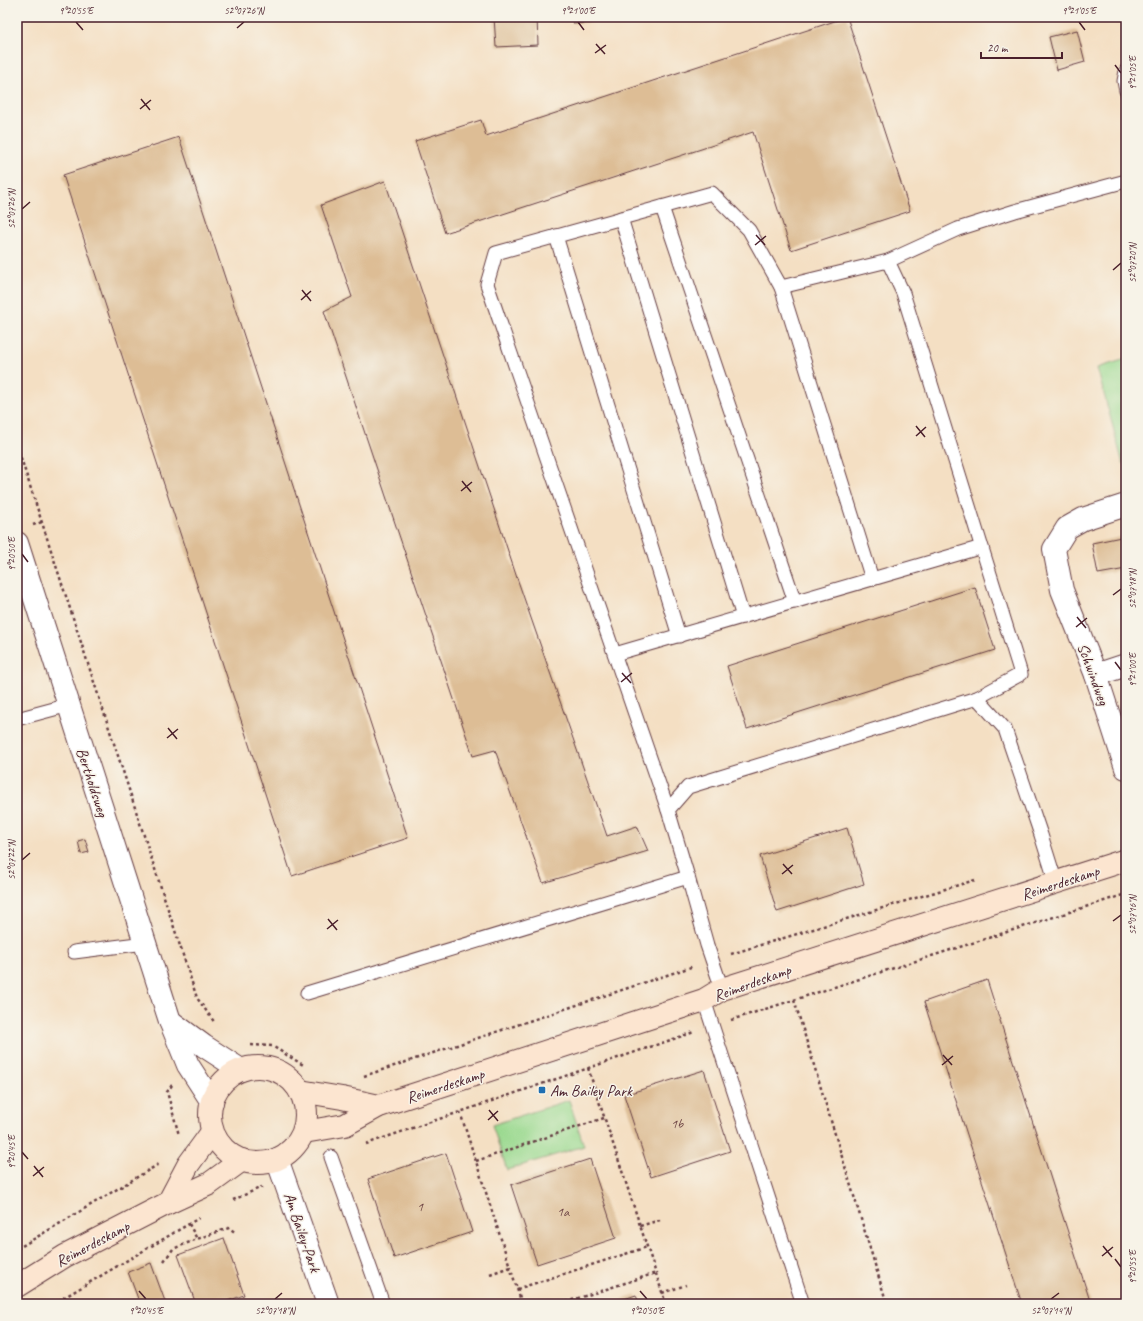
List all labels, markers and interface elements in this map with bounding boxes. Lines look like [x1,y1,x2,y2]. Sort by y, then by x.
text: 9°20'55"E [59,4,95,17]
text: 52°07'26"N [224,4,266,17]
text: 9°21'00"E [561,4,597,17]
text: 9°21'05"E [1062,4,1098,17]
scale bar [981,34,1062,60]
text: 20 m [987,40,1009,56]
text: 9°21'05"E [1126,54,1139,90]
text: 52°07'26"N [5,187,18,229]
text: 52°07'20"N [1126,241,1139,283]
text: 9°20'50"E [5,535,18,571]
text: 52°07'18"N [1126,567,1139,609]
street label: Schwindweg [1073,641,1114,709]
text: 9°21'00"E [1126,651,1139,687]
street label: Bertholdsweg [72,745,113,820]
text: 52°07'22"N [5,838,18,880]
street label: Reimerdeskamp [1019,861,1103,905]
text: 52°07'16"N [1126,893,1139,935]
street label: Reimerdeskamp [711,959,795,1006]
street label: Reimerdeskamp [404,1064,488,1108]
place label: Am Bailey Park [550,1081,633,1101]
marker: Am Bailey Park [537,1085,547,1095]
house number: 1b [671,1115,684,1132]
text: 9°20'45"E [5,1133,18,1169]
street label: Am Bailey-Park [279,1190,325,1276]
house number: 1 [417,1198,424,1215]
house number: 1a [557,1203,570,1220]
street label: Reimerdeskamp [52,1216,134,1272]
text: 9°20'55"E [1126,1248,1139,1284]
text: 9°20'45"E [129,1304,165,1317]
text: 52°07'18"N [255,1304,297,1317]
text: 9°20'50"E [630,1304,666,1317]
text: 52°07'14"N [1031,1304,1073,1317]

